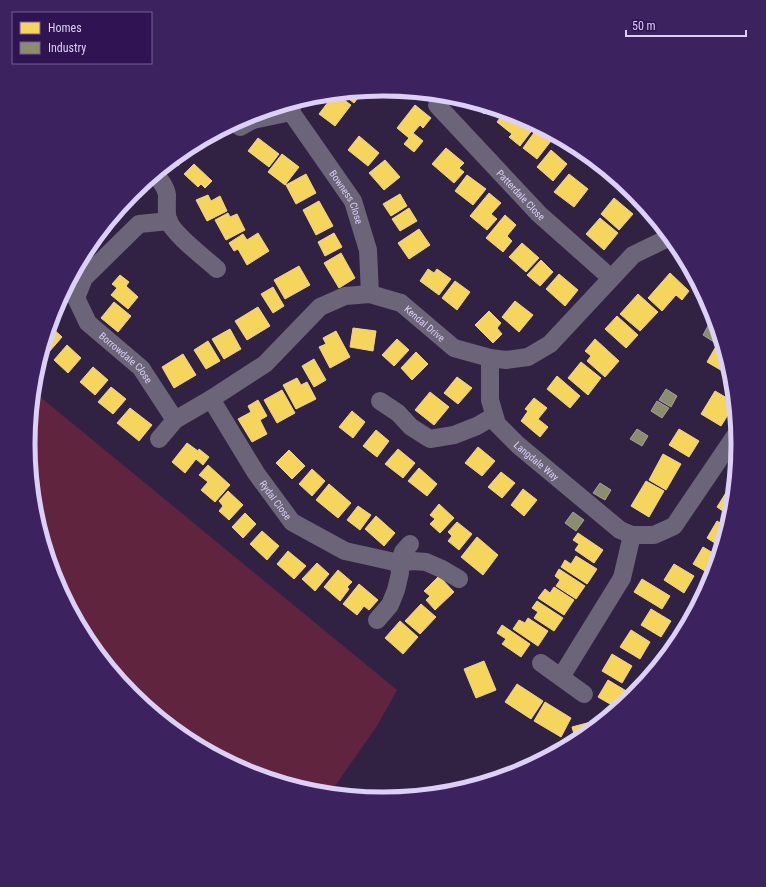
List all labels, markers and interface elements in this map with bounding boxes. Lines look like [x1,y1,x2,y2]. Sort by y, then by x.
legend [12,12,152,64]
scale bar [626,12,746,38]
text: 50 m [632,19,656,33]
text: Homes [48,21,82,35]
text: Industry [48,41,86,55]
street label: Patterdale Close [495,167,548,223]
street label: Bowness Close [328,168,365,226]
street label: Kendal Drive [403,303,447,344]
street label: Borrowdale Close [97,330,155,385]
street label: Langdale Way [512,439,561,482]
street label: Rydal Close [258,478,294,522]

